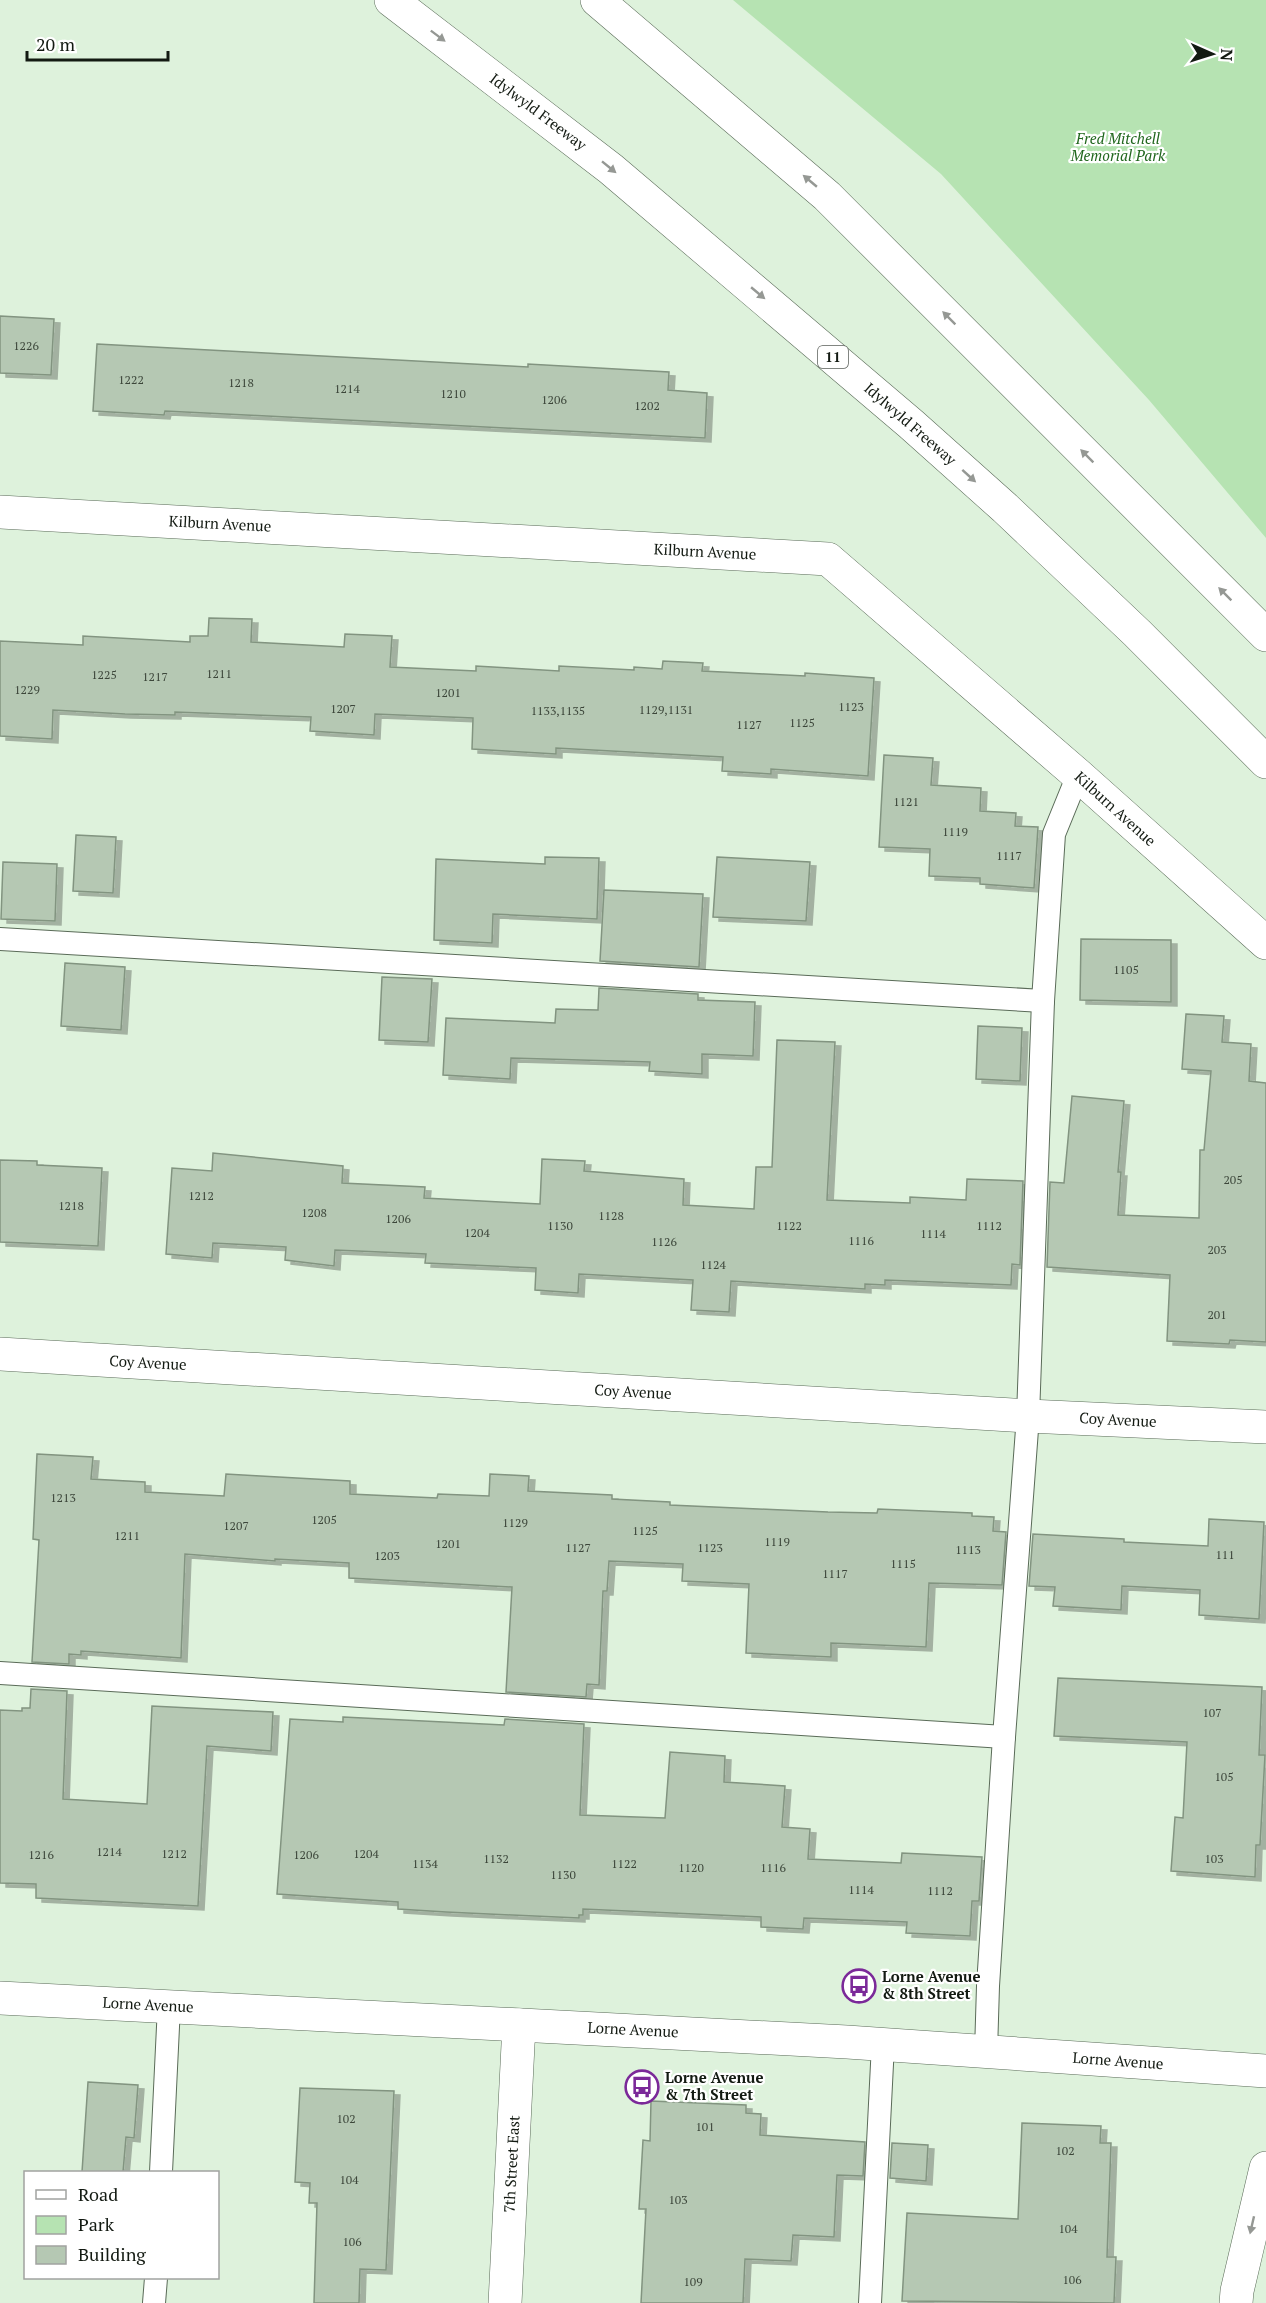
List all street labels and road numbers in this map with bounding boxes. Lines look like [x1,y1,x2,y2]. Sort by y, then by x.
street label: Idylwyld Freeway [486,68,591,154]
road number: 11 [818,346,848,368]
street label: Idylwyld Freeway [860,378,961,469]
street label: Kilburn Avenue [168,510,272,536]
street label: Kilburn Avenue [653,538,757,564]
street label: Kilburn Avenue [1071,766,1161,850]
street label: Coy Avenue [109,1350,187,1374]
street label: Coy Avenue [594,1379,672,1403]
street label: Coy Avenue [1079,1407,1157,1431]
street label: Lorne Avenue [102,1992,194,2016]
street label: Lorne Avenue [587,2017,679,2041]
street label: Lorne Avenue [1072,2047,1164,2073]
street label: 7th Street East [498,2114,524,2213]

